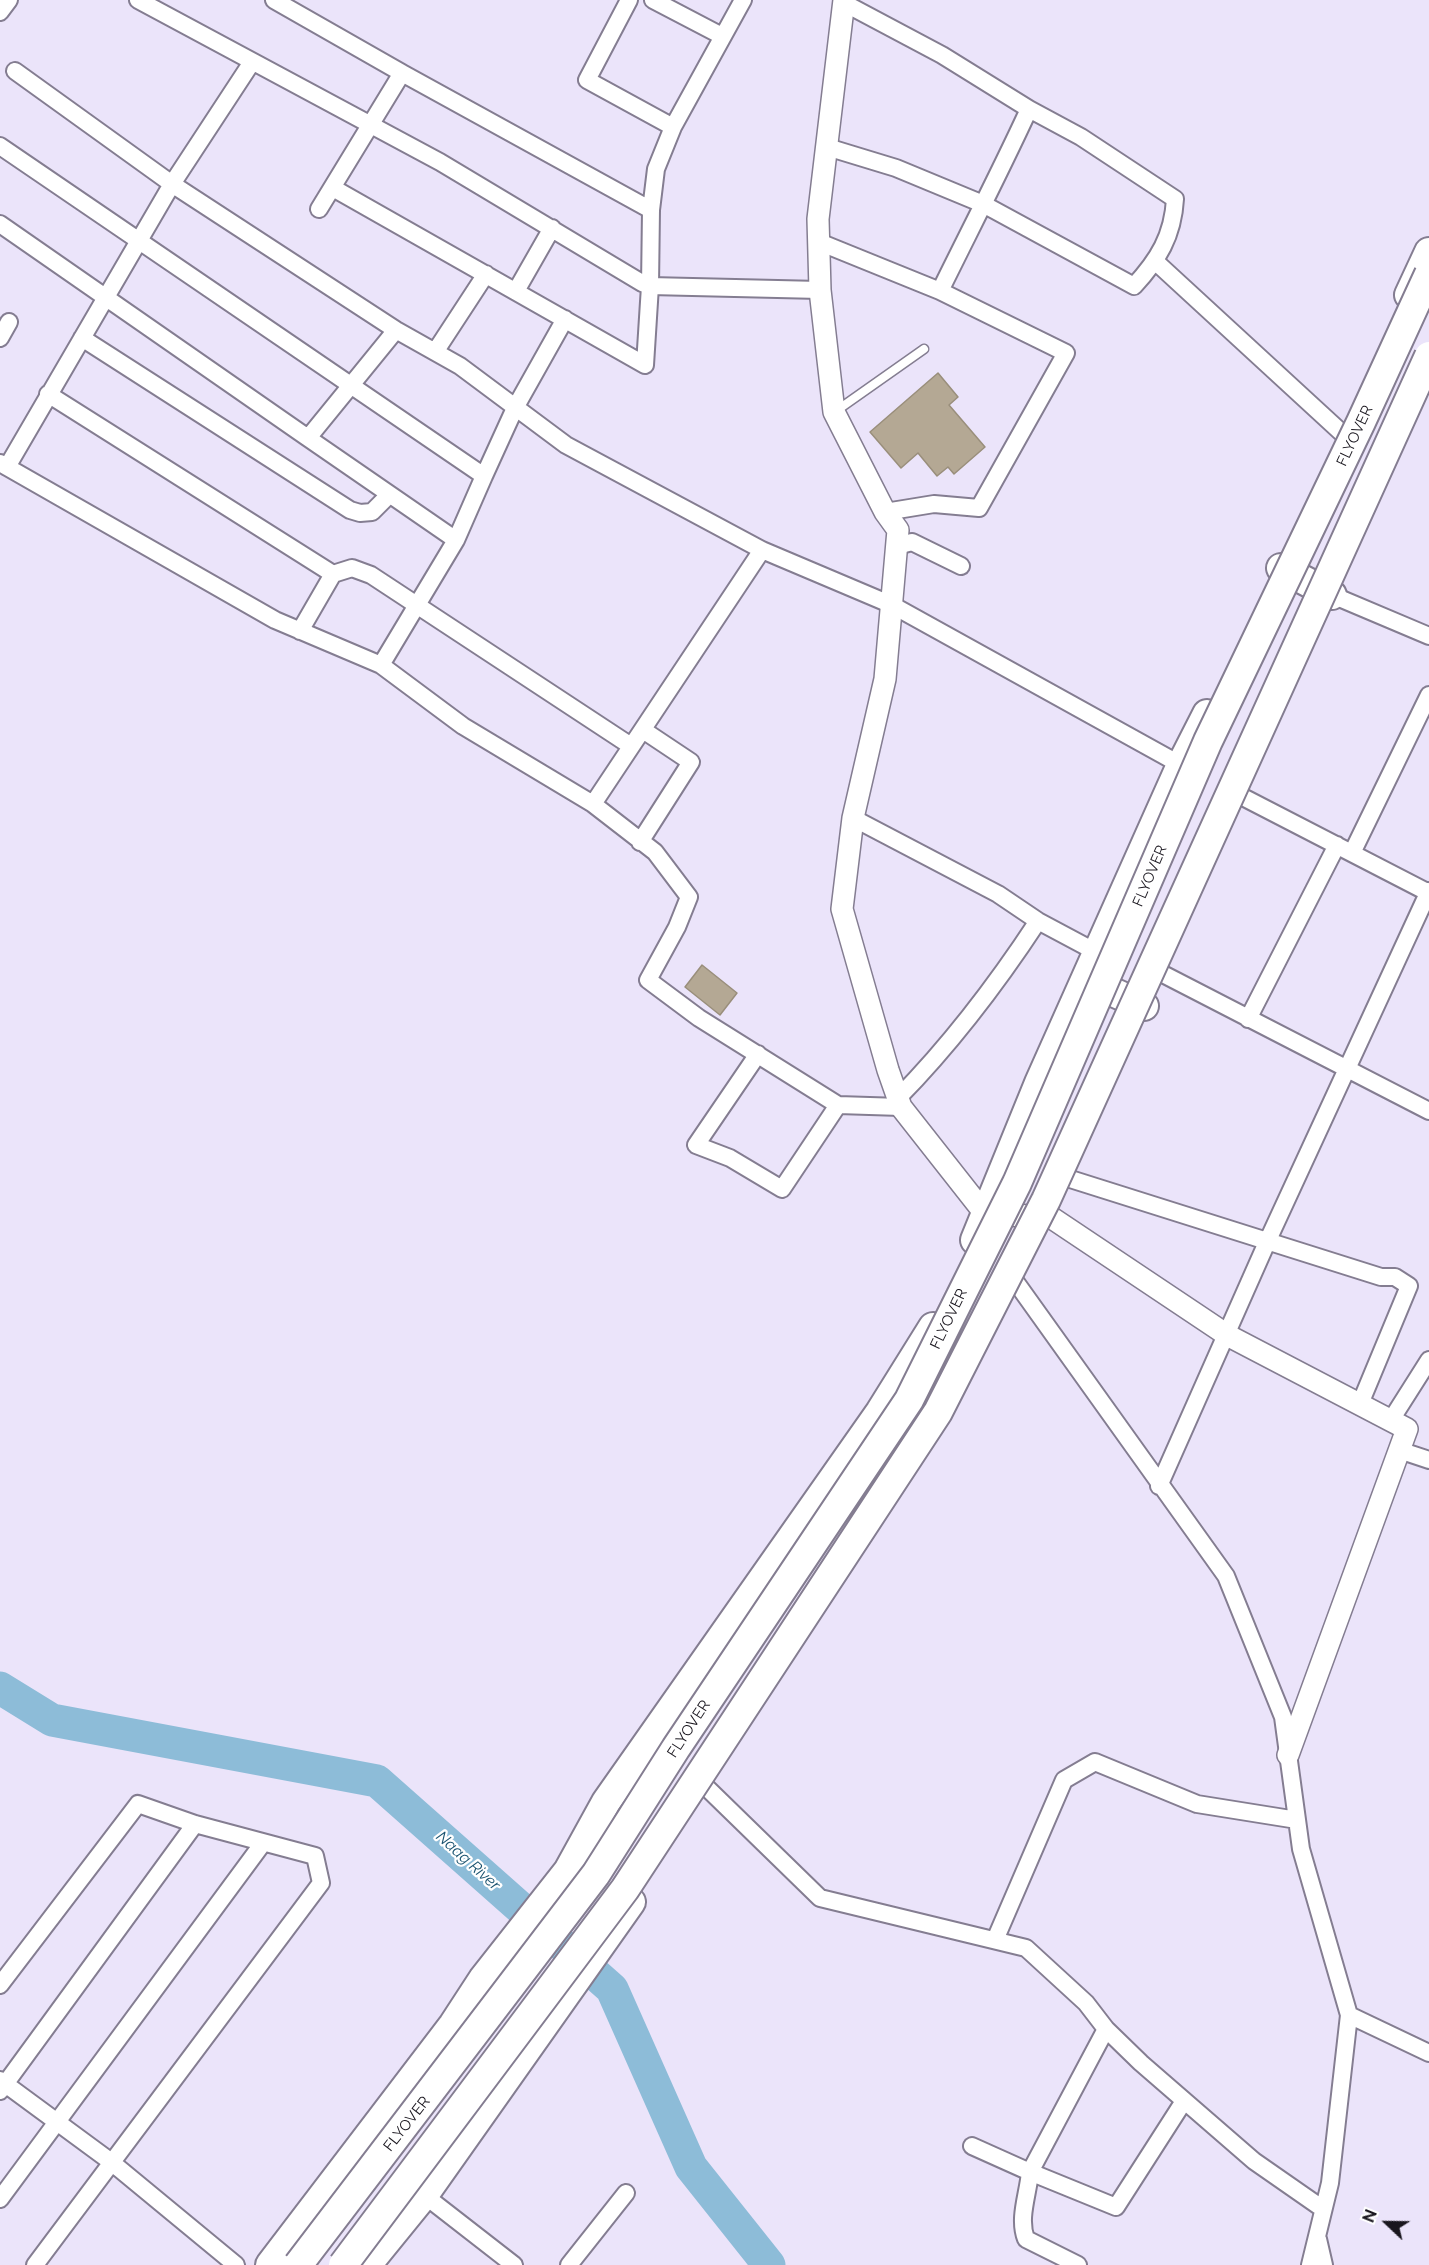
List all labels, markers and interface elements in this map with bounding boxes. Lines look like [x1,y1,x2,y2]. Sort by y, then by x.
street label: FLYOVER [1333,403,1377,469]
street label: FLYOVER [1129,843,1171,909]
street label: FLYOVER [927,1286,971,1352]
street label: FLYOVER [664,1697,714,1761]
water label: Naag River [432,1827,504,1895]
street label: FLYOVER [380,2093,434,2155]
north arrow [1357,2193,1417,2253]
text: N [1359,2207,1381,2225]

